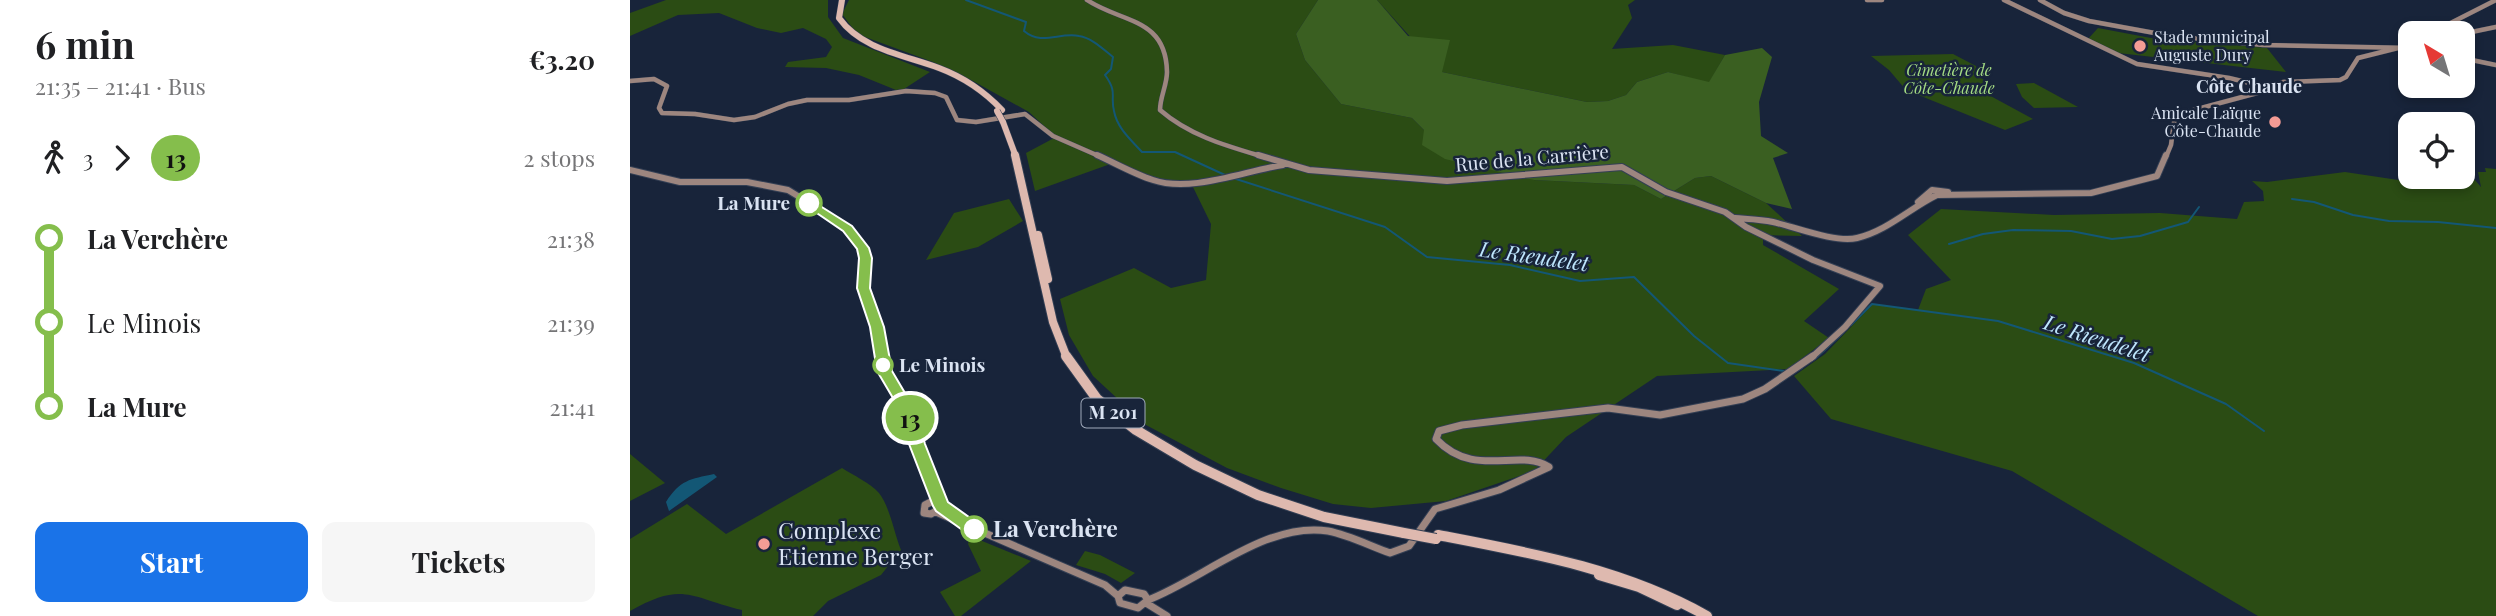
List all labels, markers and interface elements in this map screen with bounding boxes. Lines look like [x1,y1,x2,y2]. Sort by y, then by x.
text: 6 min [35,18,135,69]
north arrow [2398,21,2474,98]
map controls [2398,21,2475,189]
place label: Stade municipal Auguste Dury [2153,26,2270,65]
marker: Stade municipal Auguste Dury [2132,38,2148,54]
text: €3.20 [529,42,595,77]
park label: Cimetière de Côte-Chaude [1903,59,1995,98]
text: 21:35 – 21:41 · Bus [35,70,206,101]
district label: Côte Chaude [2196,74,2302,98]
place label: Amicale Laïque Côte-Chaude [2150,102,2261,141]
button: locate [2398,112,2475,189]
marker: Amicale Laïque Côte-Chaude [2267,114,2283,130]
street label: Rue de la Carrière [1454,137,1610,177]
icon: walk [35,139,73,177]
icon: forward [103,139,141,177]
text: 3 [83,142,93,173]
text: 13 [165,142,186,174]
text: 2 stops [524,142,595,173]
place label: La Mure [717,189,790,215]
marker: La Mure [796,190,822,216]
text: La Verchère [87,221,228,256]
text: 21:38 [547,223,595,254]
water label: Le Rieudelet [1477,233,1592,277]
text: Le Minois [87,305,201,340]
water label: Le Rieudelet [2040,306,2155,368]
text: 21:39 [547,307,595,338]
place label: Le Minois [899,351,986,377]
marker: Le Minois [873,355,893,375]
text: La Mure [87,389,187,424]
text: 21:41 [549,391,595,422]
line badge: 13 [878,395,942,441]
road number: M 201 [1082,398,1144,428]
text: 13 [900,402,920,434]
place label: La Verchère [993,512,1118,543]
place label: Complexe Etienne Berger [778,514,933,571]
marker: La Verchère [961,516,987,542]
button: Start [35,522,308,602]
button: Tickets [322,522,595,602]
marker: Complexe Etienne Berger [756,536,772,552]

